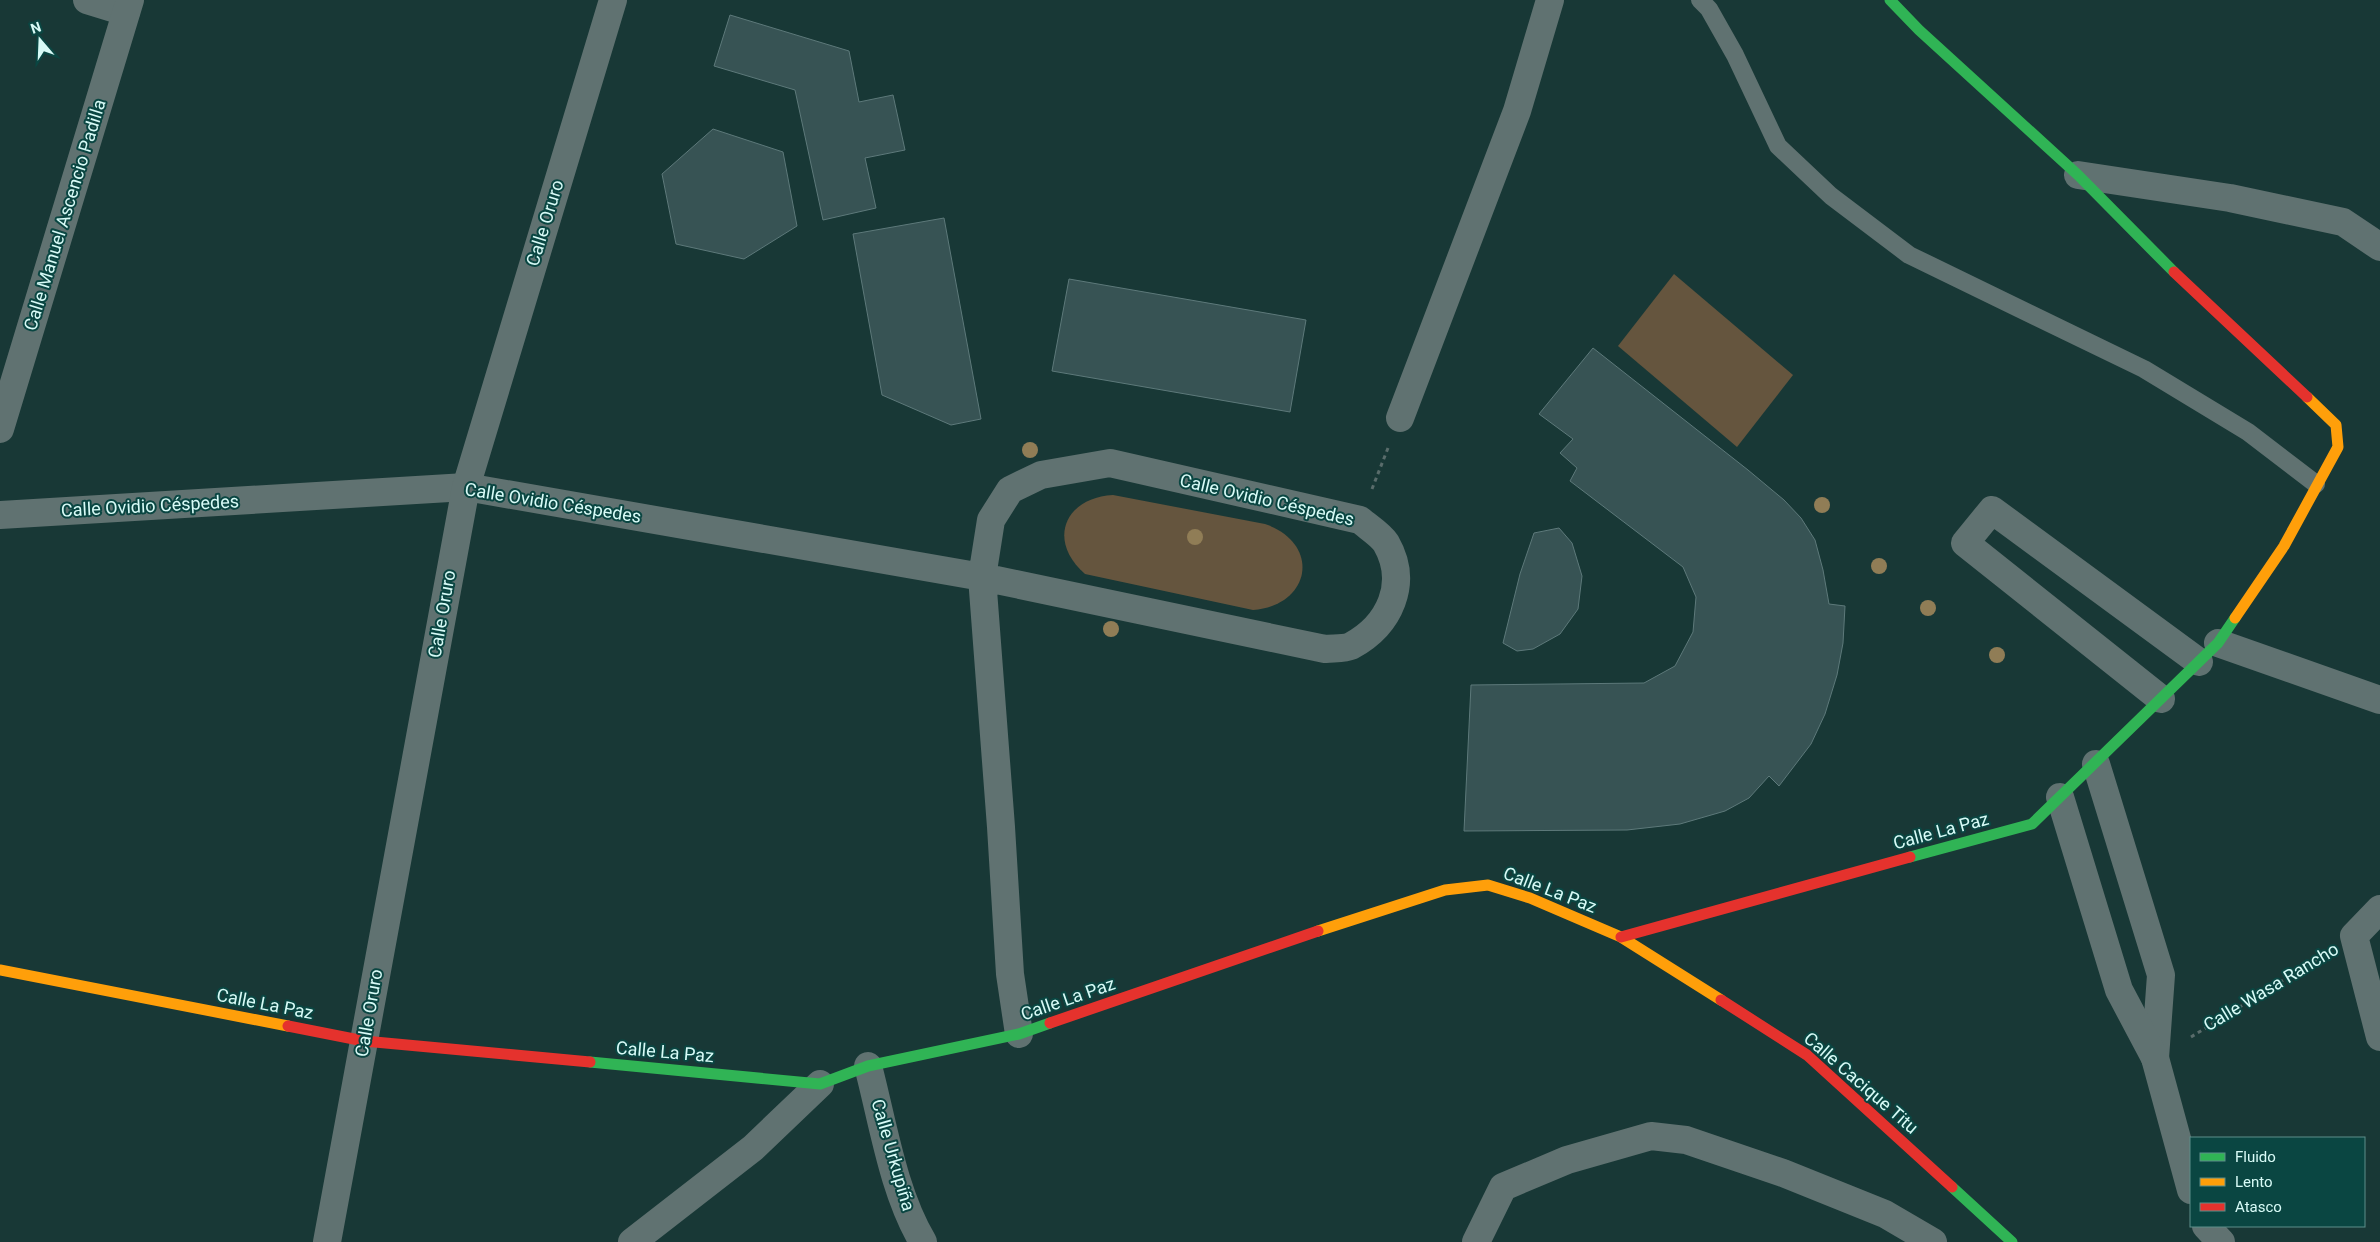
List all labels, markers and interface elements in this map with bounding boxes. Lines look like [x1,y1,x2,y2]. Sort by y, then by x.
north arrow [15,15,65,65]
text: N [28,19,43,37]
street label: Calle Manuel Ascencio Padilla [19,97,110,333]
street label: Calle Oruro [521,177,568,268]
street label: Calle Ovidio Céspedes [1178,469,1356,530]
street label: Calle Ovidio Céspedes [463,478,643,527]
street label: Calle Ovidio Céspedes [60,490,240,521]
street label: Calle Oruro [423,568,460,659]
street label: Calle La Paz [1891,808,1991,853]
street label: Calle La Paz [1501,862,1600,917]
street label: Calle Wasa Rancho [2199,938,2342,1035]
street label: Calle Oruro [350,967,387,1058]
street label: Calle La Paz [1018,973,1118,1024]
street label: Calle La Paz [215,984,315,1023]
street label: Calle Cacique Titu [1800,1027,1923,1138]
street label: Calle La Paz [615,1037,715,1066]
street label: Calle Urkupiña [867,1097,919,1213]
legend [2190,1137,2365,1227]
text: Fluido [2235,1148,2276,1166]
text: Lento [2235,1173,2273,1191]
text: Atasco [2235,1198,2282,1216]

